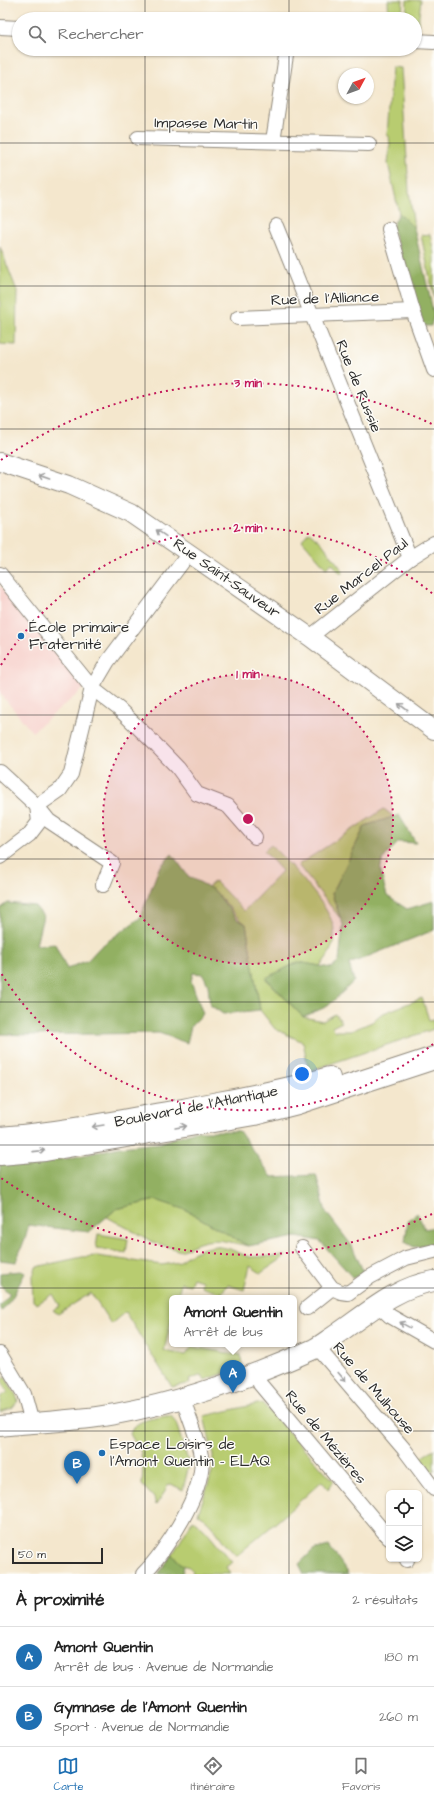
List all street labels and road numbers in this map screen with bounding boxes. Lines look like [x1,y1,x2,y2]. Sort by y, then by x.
street label: Impasse Martin [154,112,258,135]
street label: Rue de l'Alliance [270,286,380,311]
street label: Rue de Russie [330,337,387,436]
street label: Rue Saint-Sauveur [169,533,285,623]
street label: Rue Marcel Paul [310,533,413,620]
street label: Boulevard de l'Atlantique [113,1080,280,1133]
street label: Rue de Mulhouse [328,1338,420,1439]
street label: Rue de Mézières [280,1386,371,1489]

